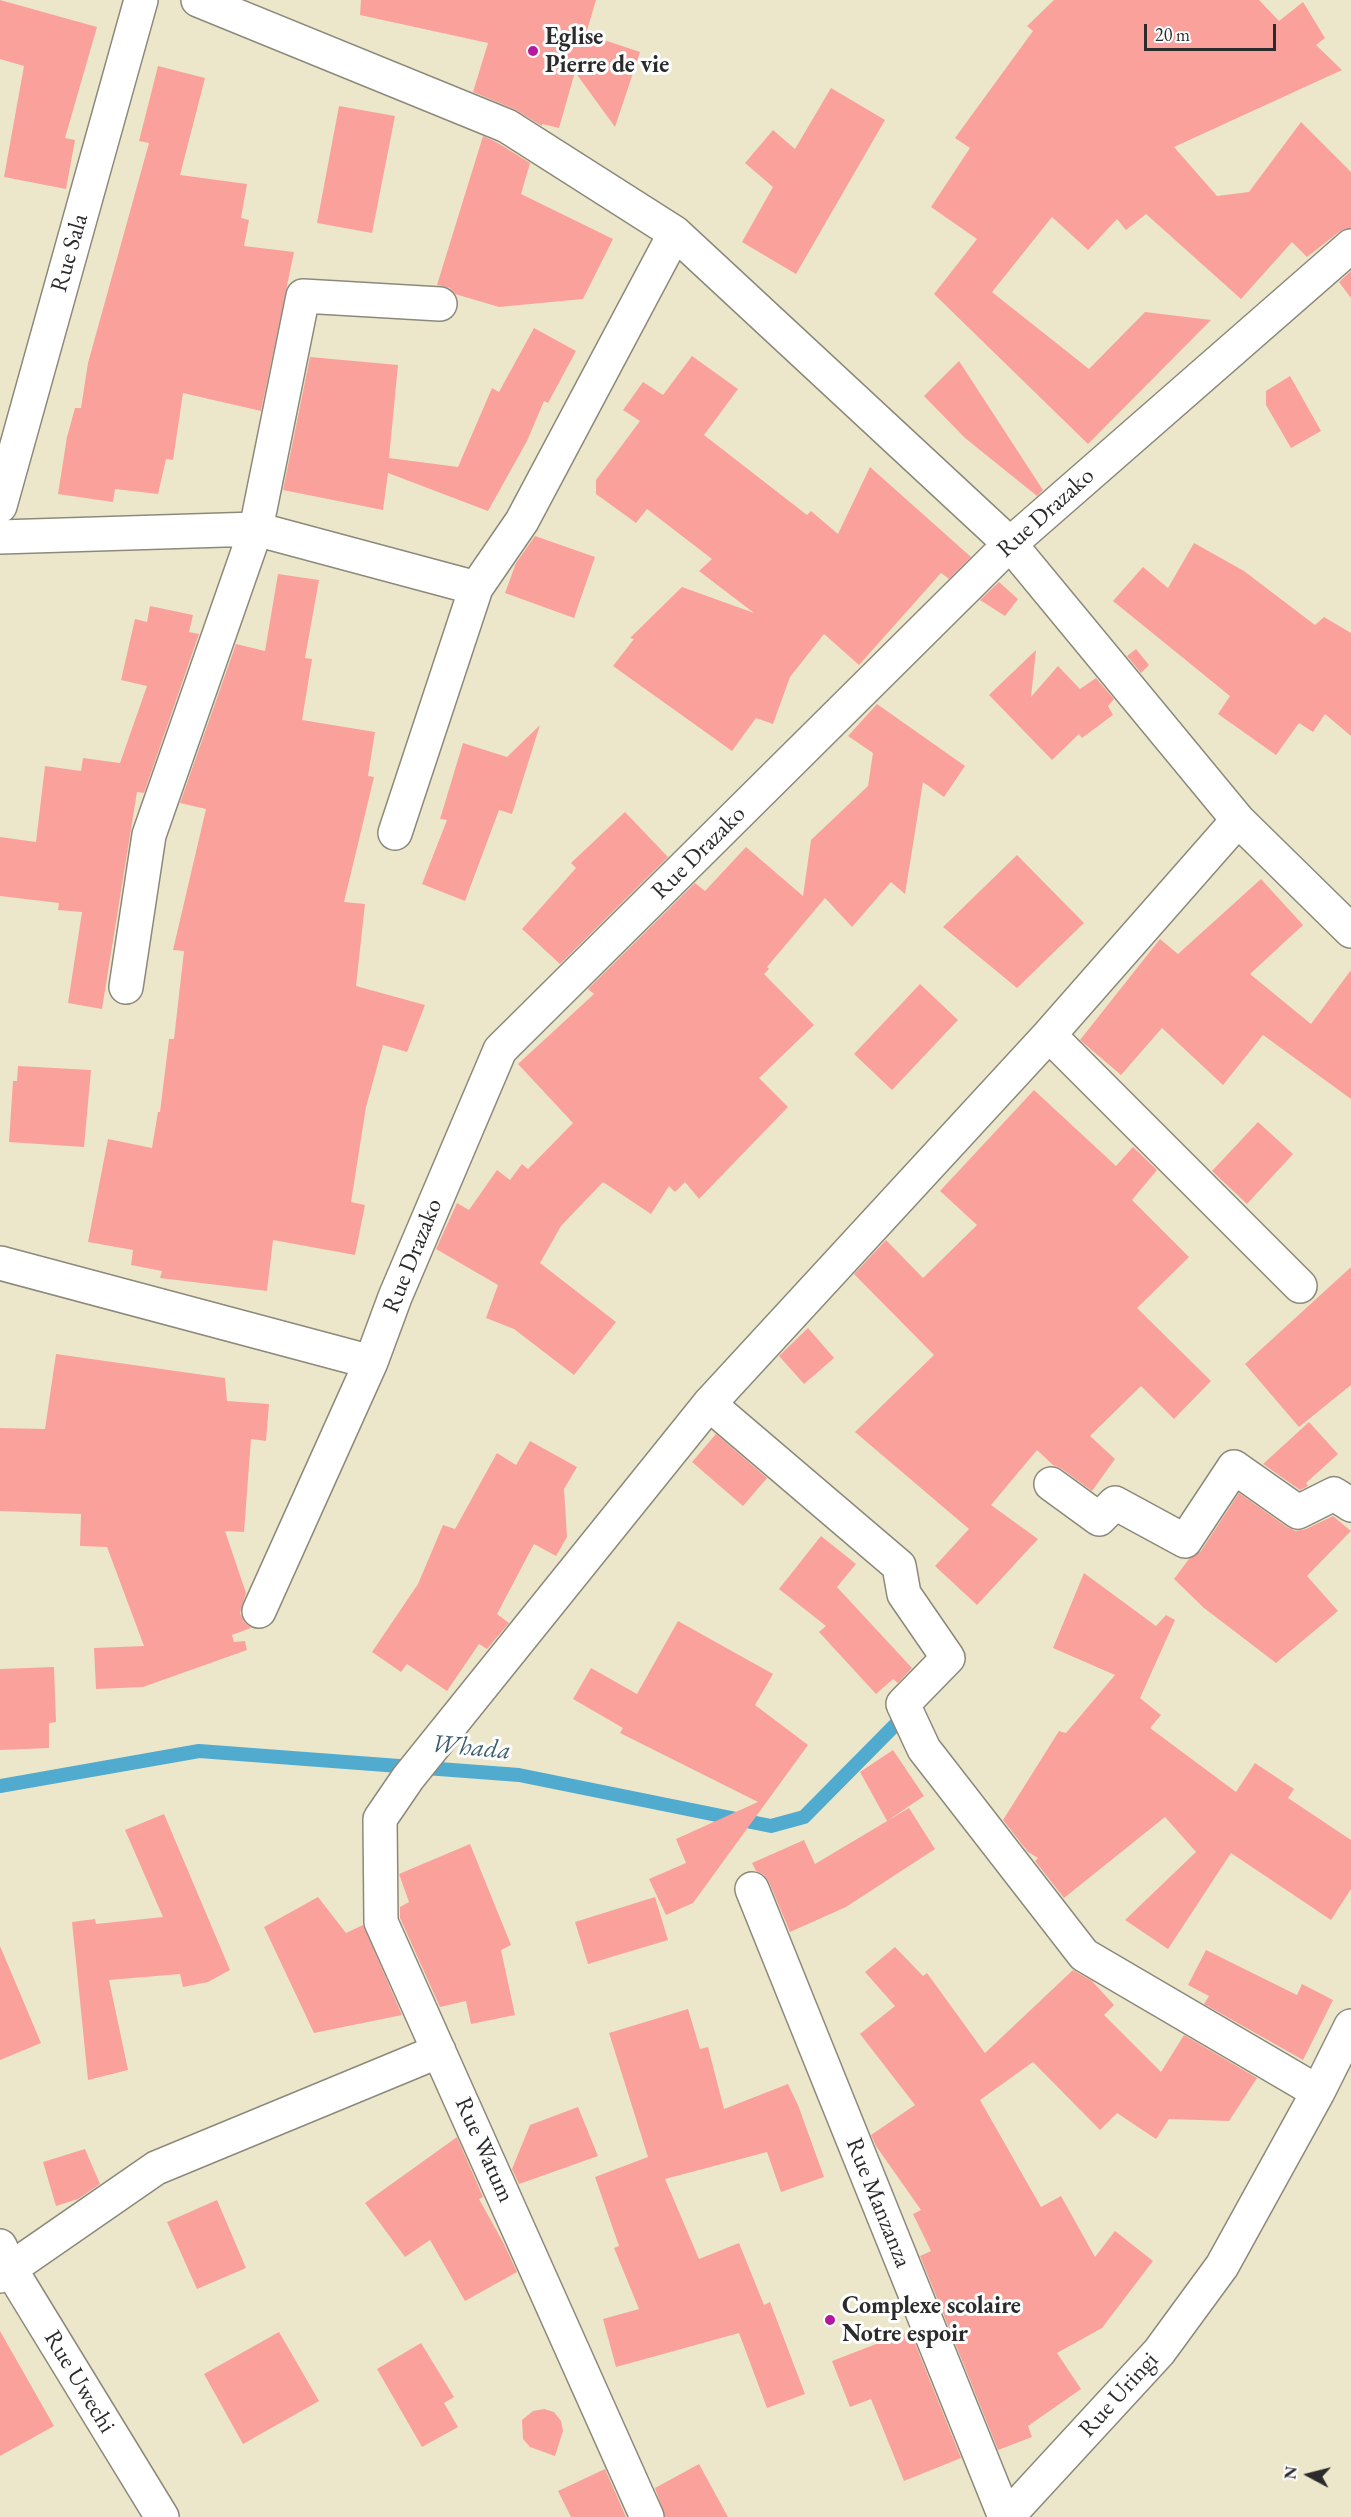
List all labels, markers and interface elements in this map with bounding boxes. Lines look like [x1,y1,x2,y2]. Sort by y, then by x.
scale bar [1147,12,1279,50]
place label: Eglise Pierre de vie [545,23,669,79]
text: 20 m [1155,23,1190,46]
marker: Eglise Pierre de vie [526,44,540,58]
street label: Rue Sala [45,211,95,295]
street label: Rue Drazako [991,462,1101,564]
street label: Rue Drazako [646,800,752,906]
street label: Rue Drazako [377,1195,449,1317]
water label: Whada [430,1729,512,1767]
street label: Rue Watum [448,2093,520,2207]
street label: Rue Manzanza [839,2134,917,2272]
place label: Complexe scolaire Notre espoir [842,2292,1021,2348]
marker: Complexe scolaire Notre espoir [823,2313,837,2327]
street label: Rue Uwechi [37,2325,121,2439]
street label: Rue Uringi [1073,2347,1165,2443]
north arrow [1279,2445,1339,2505]
text: N [1279,2465,1302,2480]

